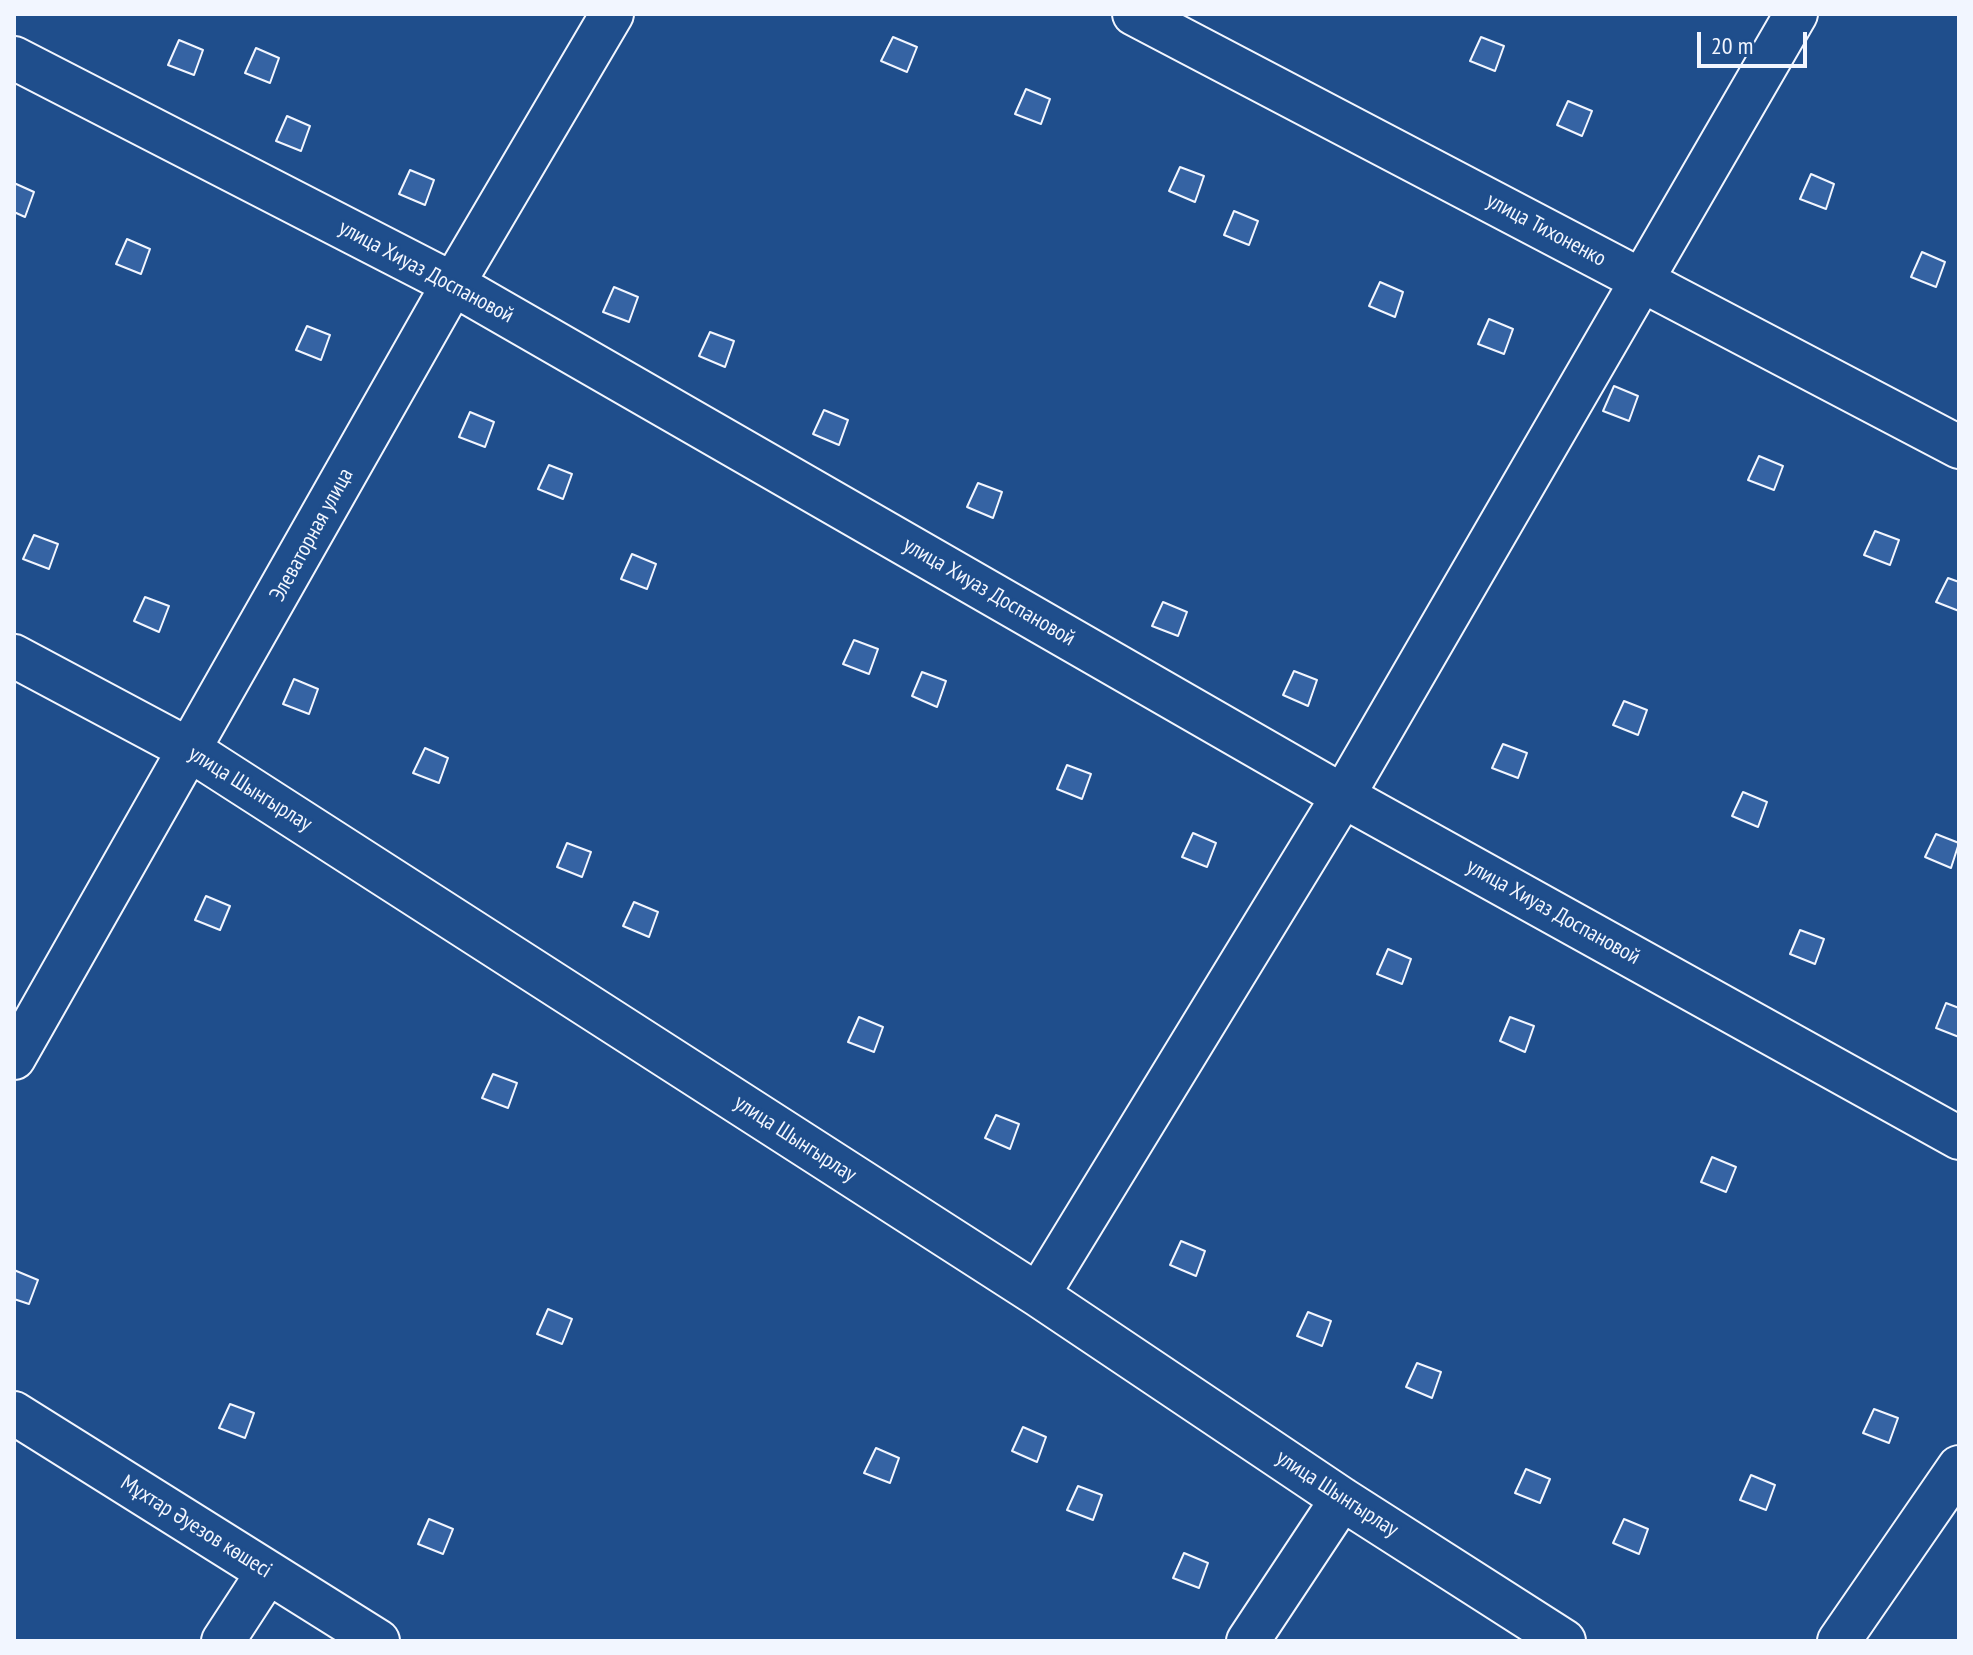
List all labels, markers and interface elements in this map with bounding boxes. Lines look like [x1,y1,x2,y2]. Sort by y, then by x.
scale bar [1701,16,1811,66]
text: 20 m [1711,30,1753,61]
street label: улица Тихоненко [1482,187,1610,273]
street label: улица Хиуаз Доспановой [334,215,518,329]
street label: Элеваторная улица [265,464,359,606]
street label: улица Хиуаз Доспановой [898,532,1080,652]
street label: улица Шынгырлау [183,741,317,837]
street label: улица Хиуаз Доспановой [1462,853,1644,971]
street label: улица Шынгырлау [729,1090,861,1188]
street label: улица Шынгырлау [1271,1445,1403,1543]
street label: Мұхтар Әуезов көшесі [116,1470,276,1584]

